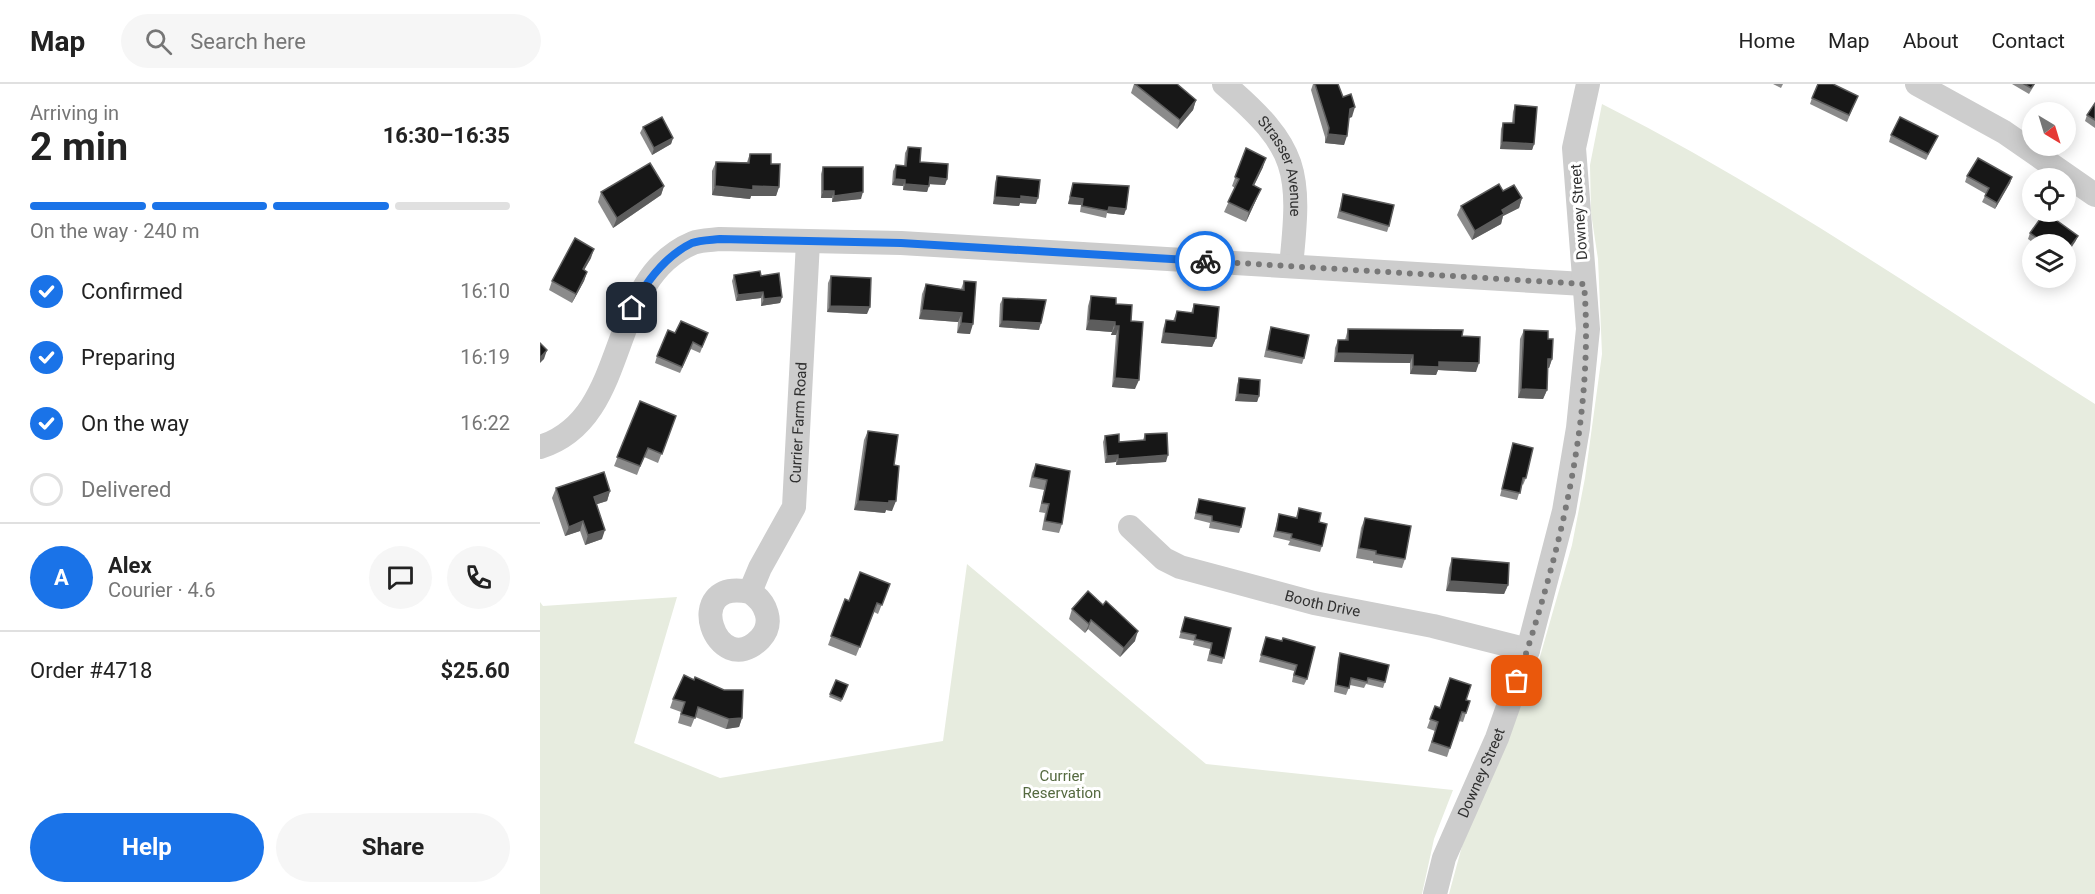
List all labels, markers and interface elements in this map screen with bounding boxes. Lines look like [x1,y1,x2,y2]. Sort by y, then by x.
search box [121,14,541,68]
text: Map [30,25,85,58]
icon: search [142,25,175,58]
text: Search here [190,29,306,54]
text: Home [1739,29,1795,53]
text: Map [1828,29,1870,53]
text: About [1903,29,1959,53]
text: Contact [1992,29,2065,53]
text: Arriving in [30,101,119,125]
north arrow [2022,102,2076,156]
map controls [2022,102,2076,288]
street label: Strasser Avenue [1254,112,1304,217]
text: 16:30–16:35 [383,123,510,148]
text: 2 min [30,124,128,170]
street label: Downey Street [1567,163,1591,261]
button: locate [2022,168,2076,222]
text: On the way · 240 m [30,219,199,243]
courier [1175,231,1235,291]
button: layers [2022,234,2076,288]
icon: bike [1189,245,1222,278]
icon: check [30,275,63,308]
text: Confirmed [81,279,183,304]
text: 16:10 [460,279,510,303]
pin [606,282,657,333]
icon: home [615,291,648,324]
icon: check [30,341,63,374]
text: Preparing [81,345,175,370]
text: 16:19 [460,345,510,369]
street label: Currier Farm Road [786,362,811,484]
icon: check [30,407,63,440]
text: On the way [81,411,189,436]
text: 16:22 [460,411,510,435]
text: Delivered [81,477,171,502]
button: chat [369,546,432,609]
button: phone [447,546,510,609]
text: Alex [108,553,152,578]
text: A [54,565,69,590]
text: Courier · 4.6 [108,578,215,602]
street label: Booth Drive [1283,587,1362,621]
pin [1491,655,1542,706]
text: Order #4718 [30,658,152,683]
text: $25.60 [441,658,510,683]
icon: bag [1500,664,1533,697]
street label: Downey Street [1454,726,1509,821]
park label: Currier Reservation [1023,767,1101,802]
button: Help [30,813,264,882]
button: Share [276,813,510,882]

